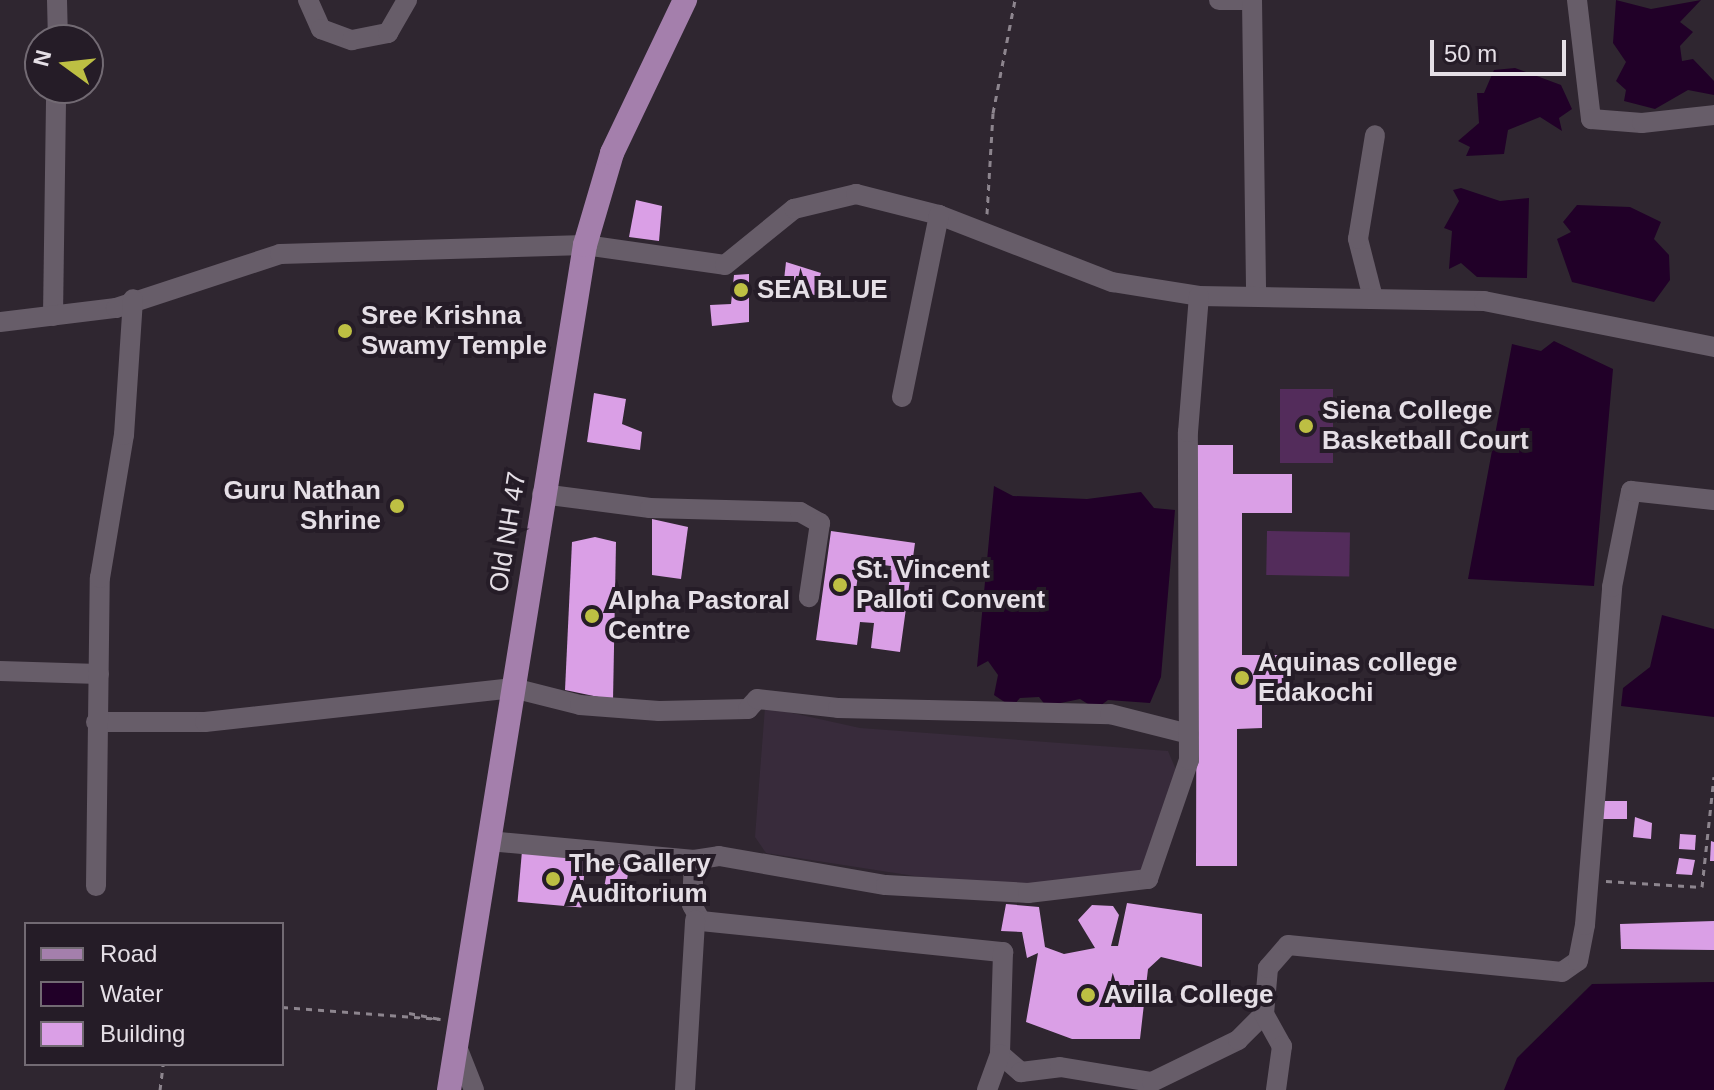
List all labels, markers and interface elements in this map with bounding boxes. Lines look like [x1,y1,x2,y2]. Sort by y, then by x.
north arrow [24,24,104,104]
scale bar [1434,24,1570,74]
text: 50 m [1444,40,1497,67]
text: N [28,47,56,69]
place label: SEA BLUE [757,274,888,306]
marker: SEA BLUE [732,281,750,299]
place label: Sree Krishna Swamy Temple [361,300,547,362]
marker: Sree Krishna Swamy Temple [336,322,354,340]
place label: Siena College Basketball Court [1322,395,1529,456]
marker: Siena College Basketball Court [1297,417,1315,435]
street label: Old NH 47 [483,470,533,594]
place label: Guru Nathan Shrine [224,475,381,536]
marker: Guru Nathan Shrine [388,497,406,515]
place label: St. Vincent Palloti Convent [856,554,1045,616]
marker: St. Vincent Palloti Convent [831,576,849,594]
place label: Alpha Pastoral Centre [608,585,790,646]
marker: Alpha Pastoral Centre [583,607,601,625]
place label: Aquinas college Edakochi [1258,647,1457,708]
marker: Aquinas college Edakochi [1233,669,1251,687]
place label: The Gallery Auditorium [569,848,711,910]
marker: The Gallery Auditorium [544,870,562,888]
legend [24,922,284,1066]
text: Road [100,940,157,967]
place label: Avilla College [1104,979,1274,1011]
text: Water [100,980,163,1007]
marker: Avilla College [1079,986,1097,1004]
text: Building [100,1020,185,1047]

